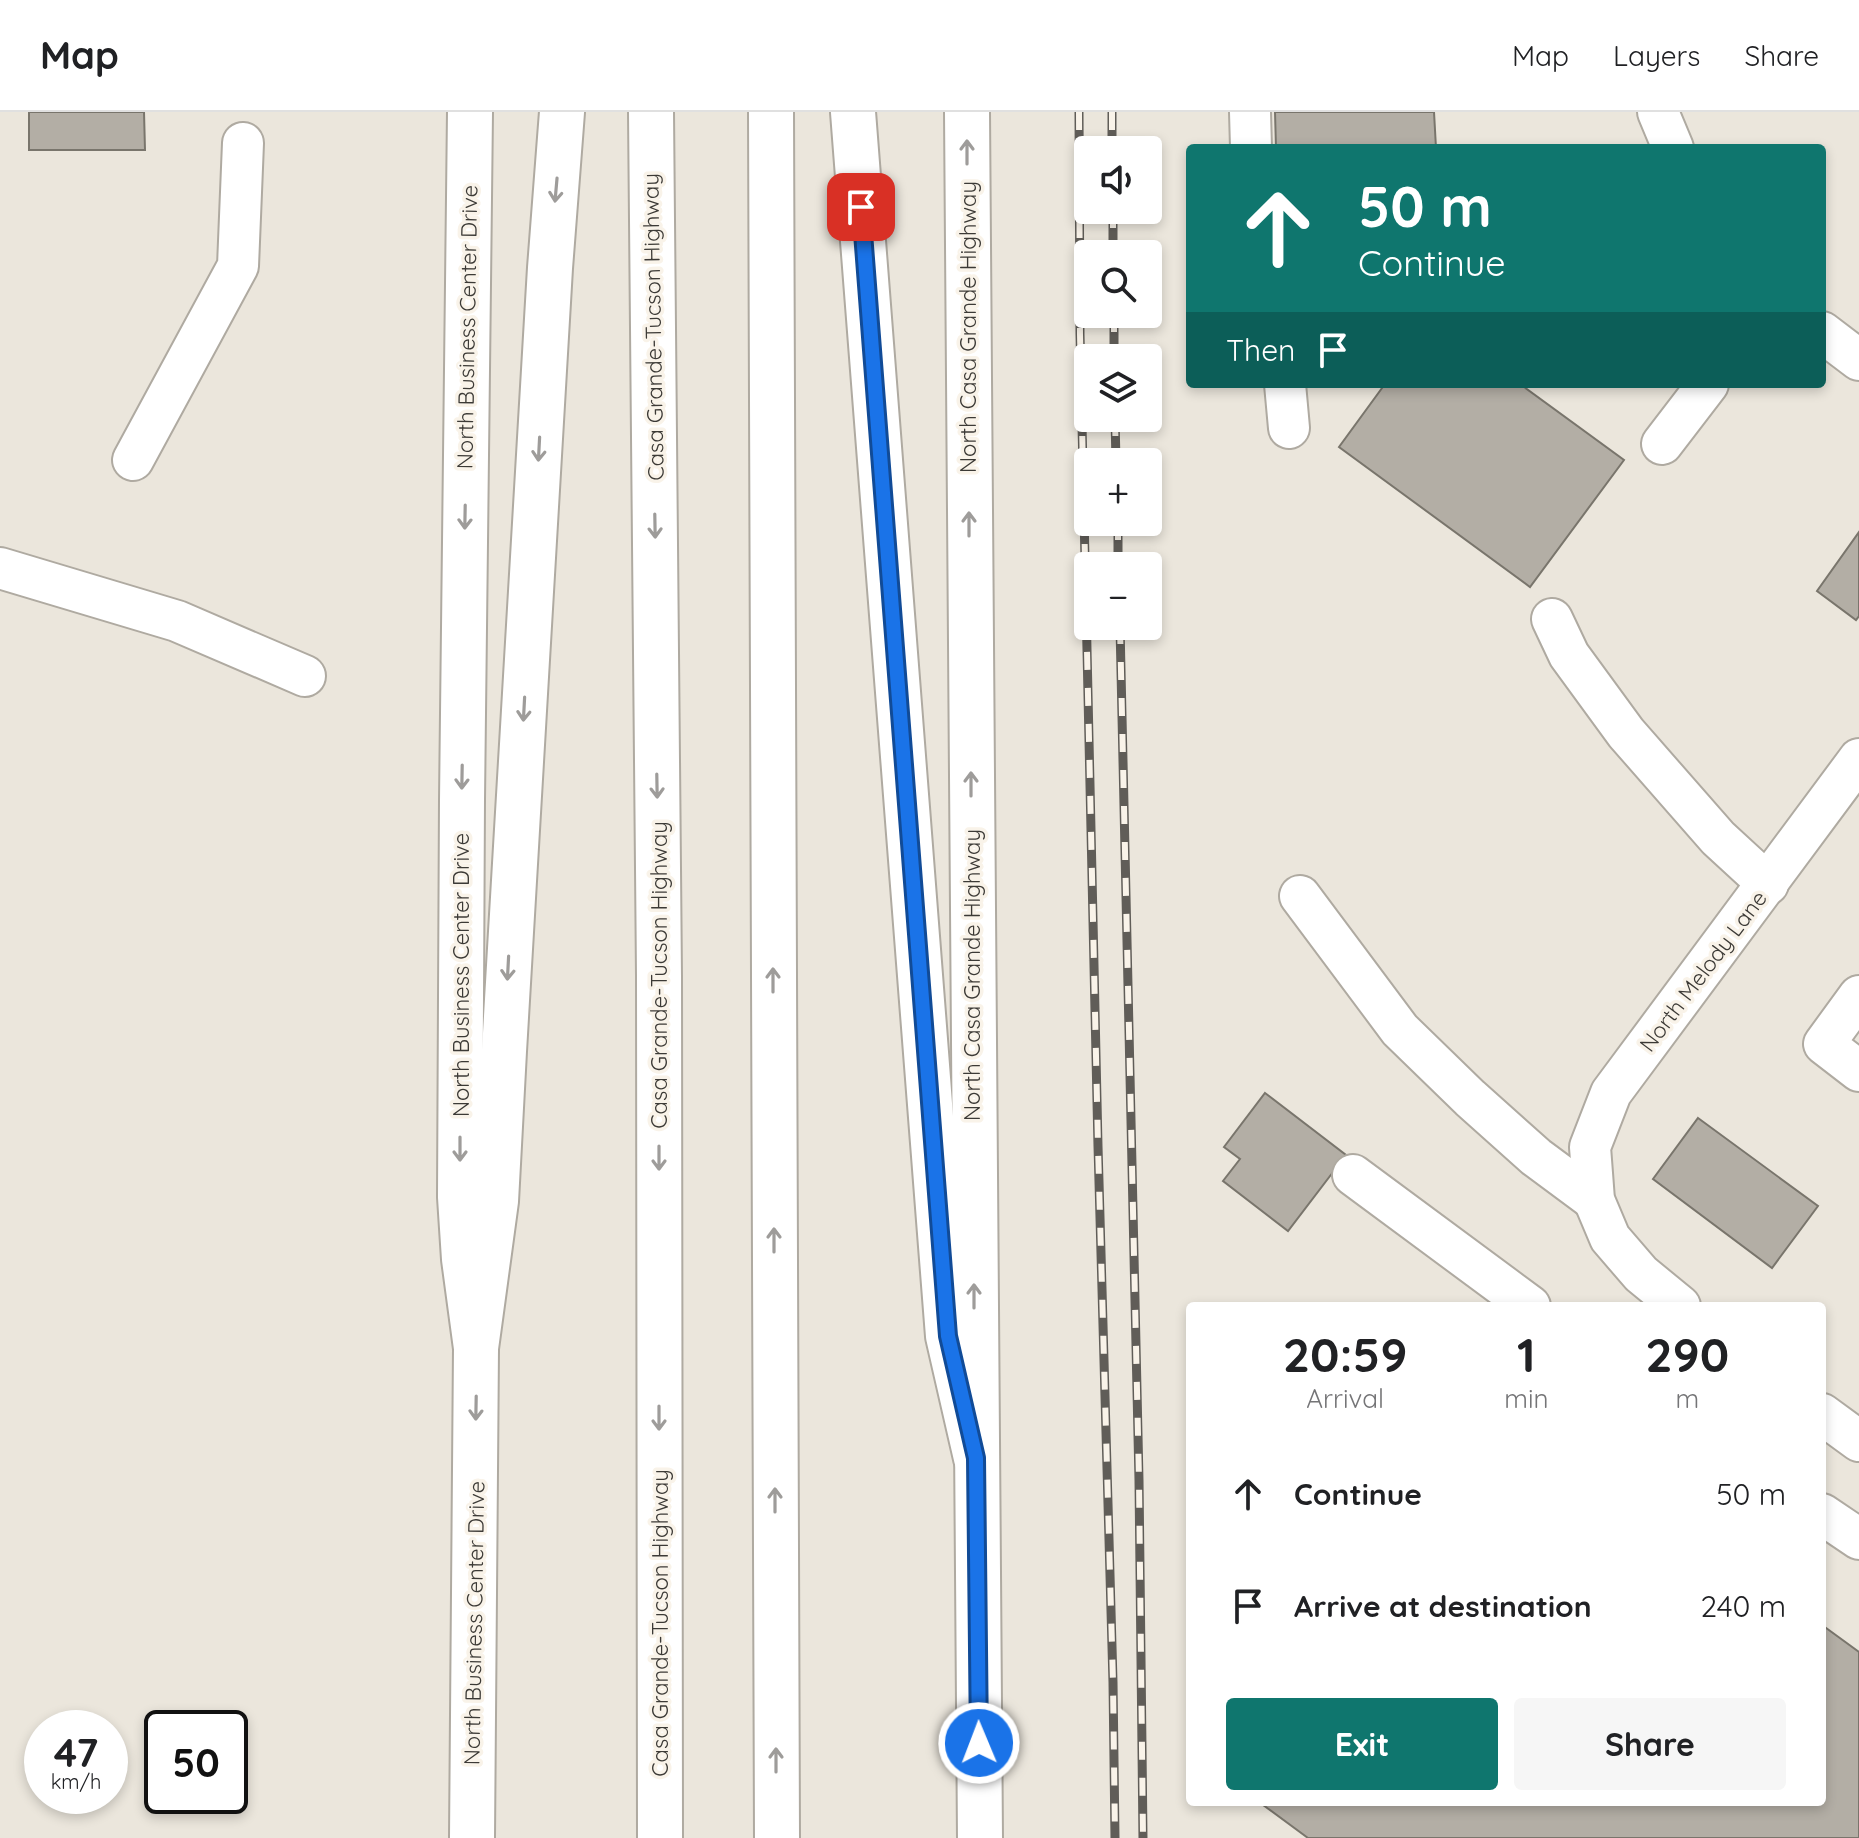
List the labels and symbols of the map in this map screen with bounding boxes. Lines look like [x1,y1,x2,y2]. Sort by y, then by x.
one-way arrow [959,139,975,166]
street label: Casa Grande-Tucson Highway [636,173,670,481]
pin [827,173,895,241]
one-way arrow [548,176,563,203]
street label: North Casa Grande Highway [954,181,982,473]
street label: North Business Center Drive [451,185,483,469]
one-way arrow [531,435,546,462]
one-way arrow [457,503,473,530]
one-way arrow [961,511,977,538]
one-way arrow [647,512,663,539]
one-way arrow [516,695,531,722]
one-way arrow [455,763,470,790]
one-way arrow [963,771,979,798]
one-way arrow [650,772,665,799]
street label: Casa Grande-Tucson Highway [645,821,673,1129]
street label: North Casa Grande Highway [958,829,986,1121]
street label: North Business Center Drive [447,833,475,1117]
street label: North Melody Lane [1633,885,1773,1057]
one-way arrow [501,954,516,981]
one-way arrow [765,967,781,994]
one-way arrow [452,1135,468,1162]
one-way arrow [651,1144,667,1171]
one-way arrow [766,1227,782,1254]
one-way arrow [967,1283,982,1310]
one-way arrow [468,1394,484,1421]
one-way arrow [651,1404,667,1431]
street label: Casa Grande-Tucson Highway [646,1469,674,1777]
street label: North Business Center Drive [458,1481,490,1765]
one-way arrow [767,1487,783,1514]
position arrow [937,1701,1021,1785]
speed limit sign: 50 [144,1710,248,1814]
one-way arrow [768,1747,784,1774]

